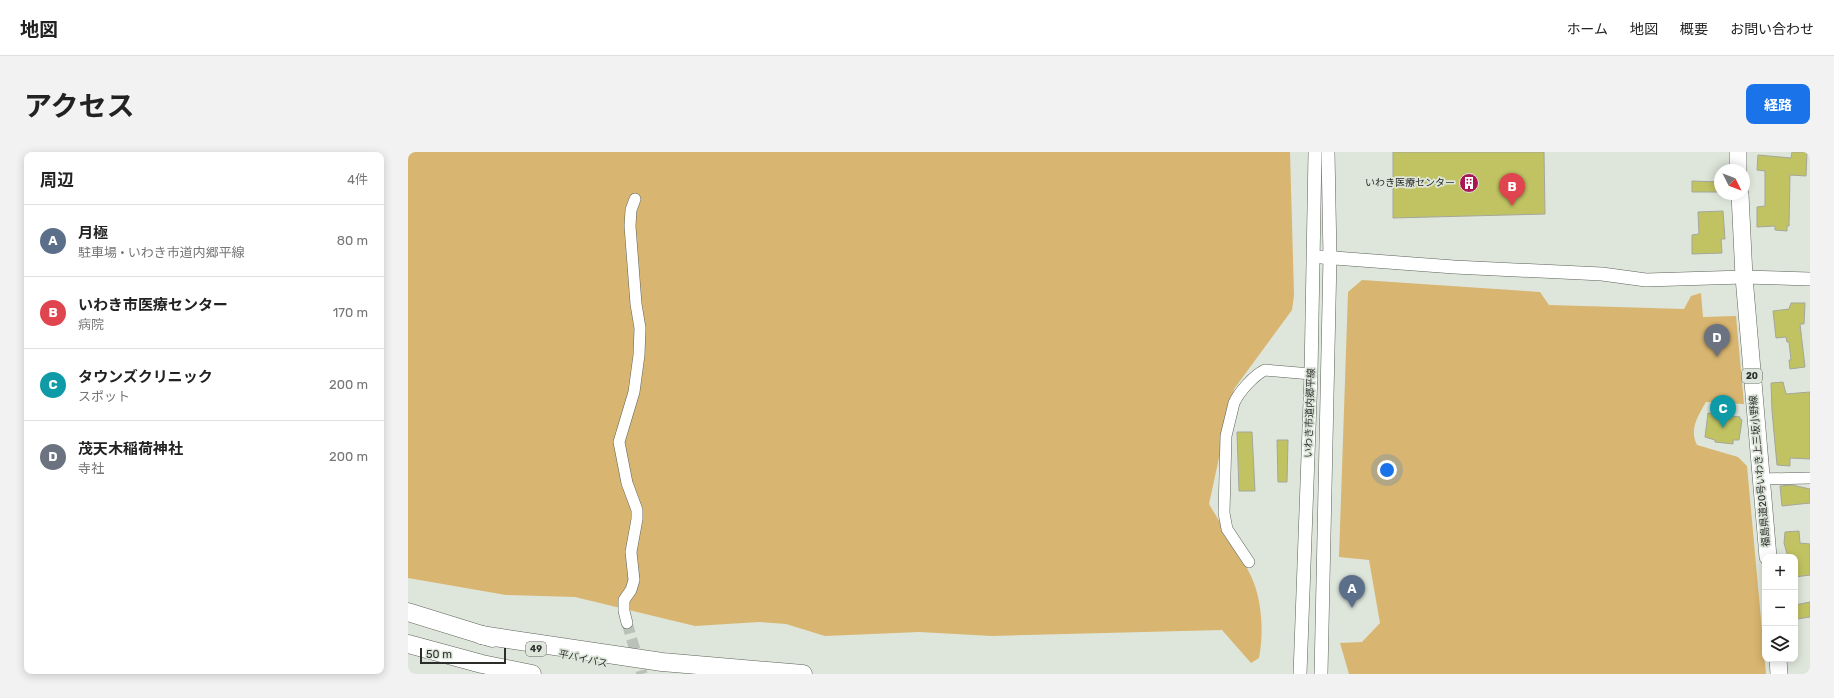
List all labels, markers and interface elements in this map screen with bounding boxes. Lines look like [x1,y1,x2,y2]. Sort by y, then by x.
text: 地図 [20,18,58,41]
text: ホーム [1566,21,1608,38]
text: 地図 [1630,21,1658,38]
text: 概要 [1680,21,1708,38]
text: お問い合わせ [1730,21,1814,38]
button: 経路 [1746,84,1810,124]
text: アクセス [24,90,135,123]
north arrow [1714,164,1750,200]
text: 周辺 [40,170,74,190]
text: 4件 [347,172,368,187]
building icon: いわき医療センター [1458,172,1480,194]
pin: B [1499,173,1525,206]
place label: いわき医療センター [1365,177,1455,189]
text: 月極 [78,224,108,242]
text: A [48,233,58,248]
text: 80 m [337,233,368,248]
text: 駐車場 · いわき市道内郷平線 [78,245,245,260]
text: いわき市医療センター [78,296,228,314]
text: B [48,305,58,320]
text: 170 m [333,305,368,320]
text: 病院 [78,317,104,332]
pin: D [1704,324,1730,357]
text: タウンズクリニック [78,368,213,386]
street label: いわき市道内郷平線 [1302,368,1318,458]
road number: 20 [1742,369,1762,383]
text: C [48,377,58,392]
text: 200 m [329,377,368,392]
text: スポット [78,389,130,404]
pin: C [1710,395,1736,428]
street label: 福島県道20号いわき上三坂小野線 [1747,395,1773,547]
text: 茂天木稲荷神社 [78,440,183,458]
text: D [48,449,58,464]
text: 200 m [329,449,368,464]
your location [1377,460,1397,480]
text: 寺社 [78,461,104,476]
map controls [1762,554,1798,662]
button: + [1762,554,1798,590]
pin: A [1339,575,1365,608]
button: − [1762,590,1798,626]
button: layers [1762,626,1798,662]
road number: 49 [526,642,546,656]
scale bar [420,646,506,665]
text: 50 m [426,648,452,661]
street label: 平バイパス [557,648,609,670]

